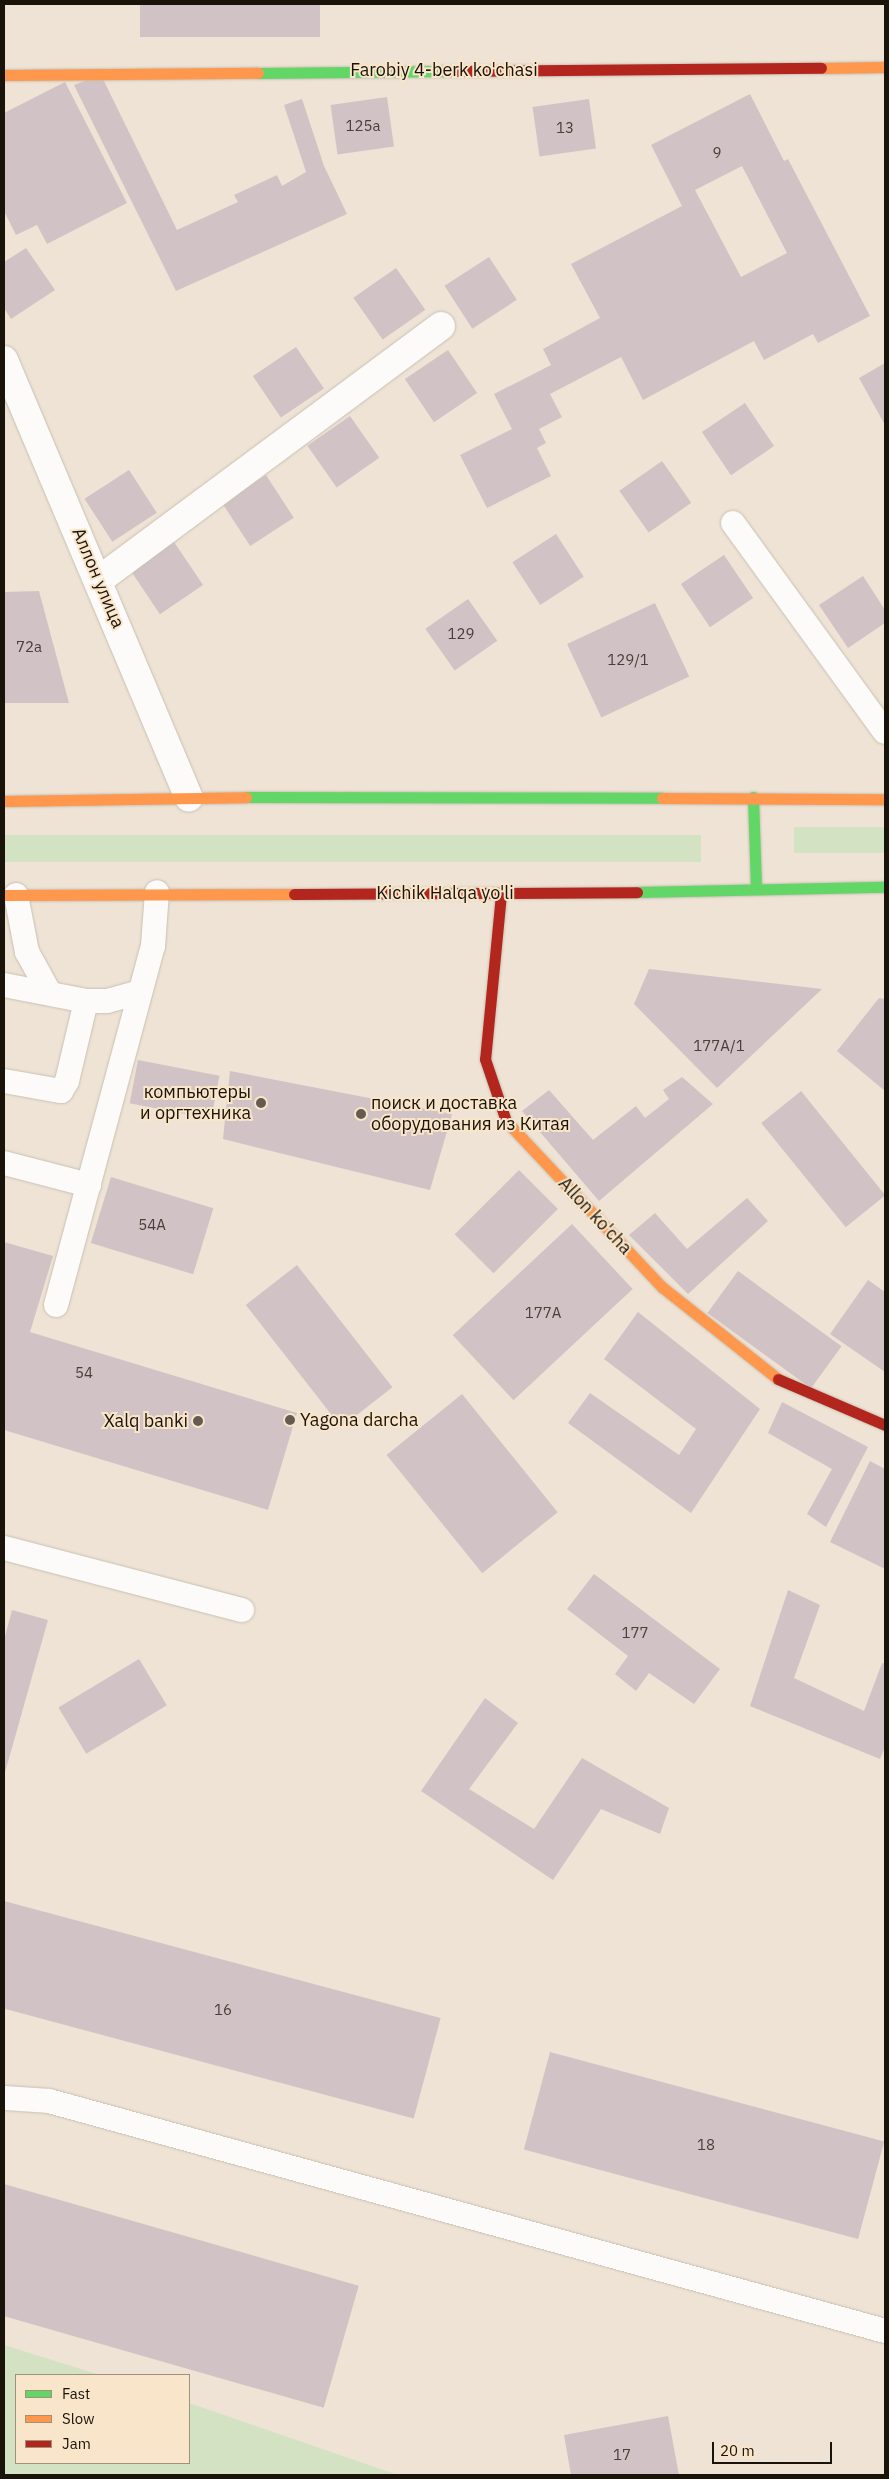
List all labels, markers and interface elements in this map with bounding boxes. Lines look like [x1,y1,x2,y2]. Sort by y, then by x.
street label: Farobiy 4-berk ko'chasi [350,59,538,81]
house number: 125a [345,117,381,135]
house number: 13 [556,119,574,137]
house number: 9 [713,144,721,162]
street label: Аллон улица [67,525,129,631]
house number: 129 [448,625,474,643]
house number: 72a [16,638,42,656]
house number: 129/1 [607,651,649,669]
street label: Kichik Halqa yo'li [376,882,514,904]
house number: 177A/1 [693,1037,745,1055]
place label: компьютеры и оргтехника [140,1082,251,1124]
place label: поиск и доставка оборудования из Китая [371,1093,570,1136]
marker: компьютеры и оргтехника [255,1097,267,1109]
marker: поиск и доставка оборудования из Китая [355,1108,367,1120]
street label: Allon ko'cha [554,1173,636,1259]
house number: 54A [138,1216,166,1234]
house number: 177A [525,1304,561,1322]
house number: 54 [75,1364,93,1382]
place label: Yagona darcha [300,1409,418,1431]
place label: Xalq banki [104,1410,188,1432]
marker: Yagona darcha [284,1414,296,1426]
marker: Xalq banki [192,1415,204,1427]
house number: 177 [622,1624,648,1642]
house number: 16 [214,2001,232,2019]
house number: 18 [697,2136,715,2154]
legend [15,2374,190,2464]
text: Fast [62,2384,90,2403]
text: Slow [62,2409,95,2428]
scale bar [714,2432,834,2464]
text: Jam [62,2434,91,2453]
text: 20 m [720,2441,755,2460]
house number: 17 [613,2446,631,2464]

